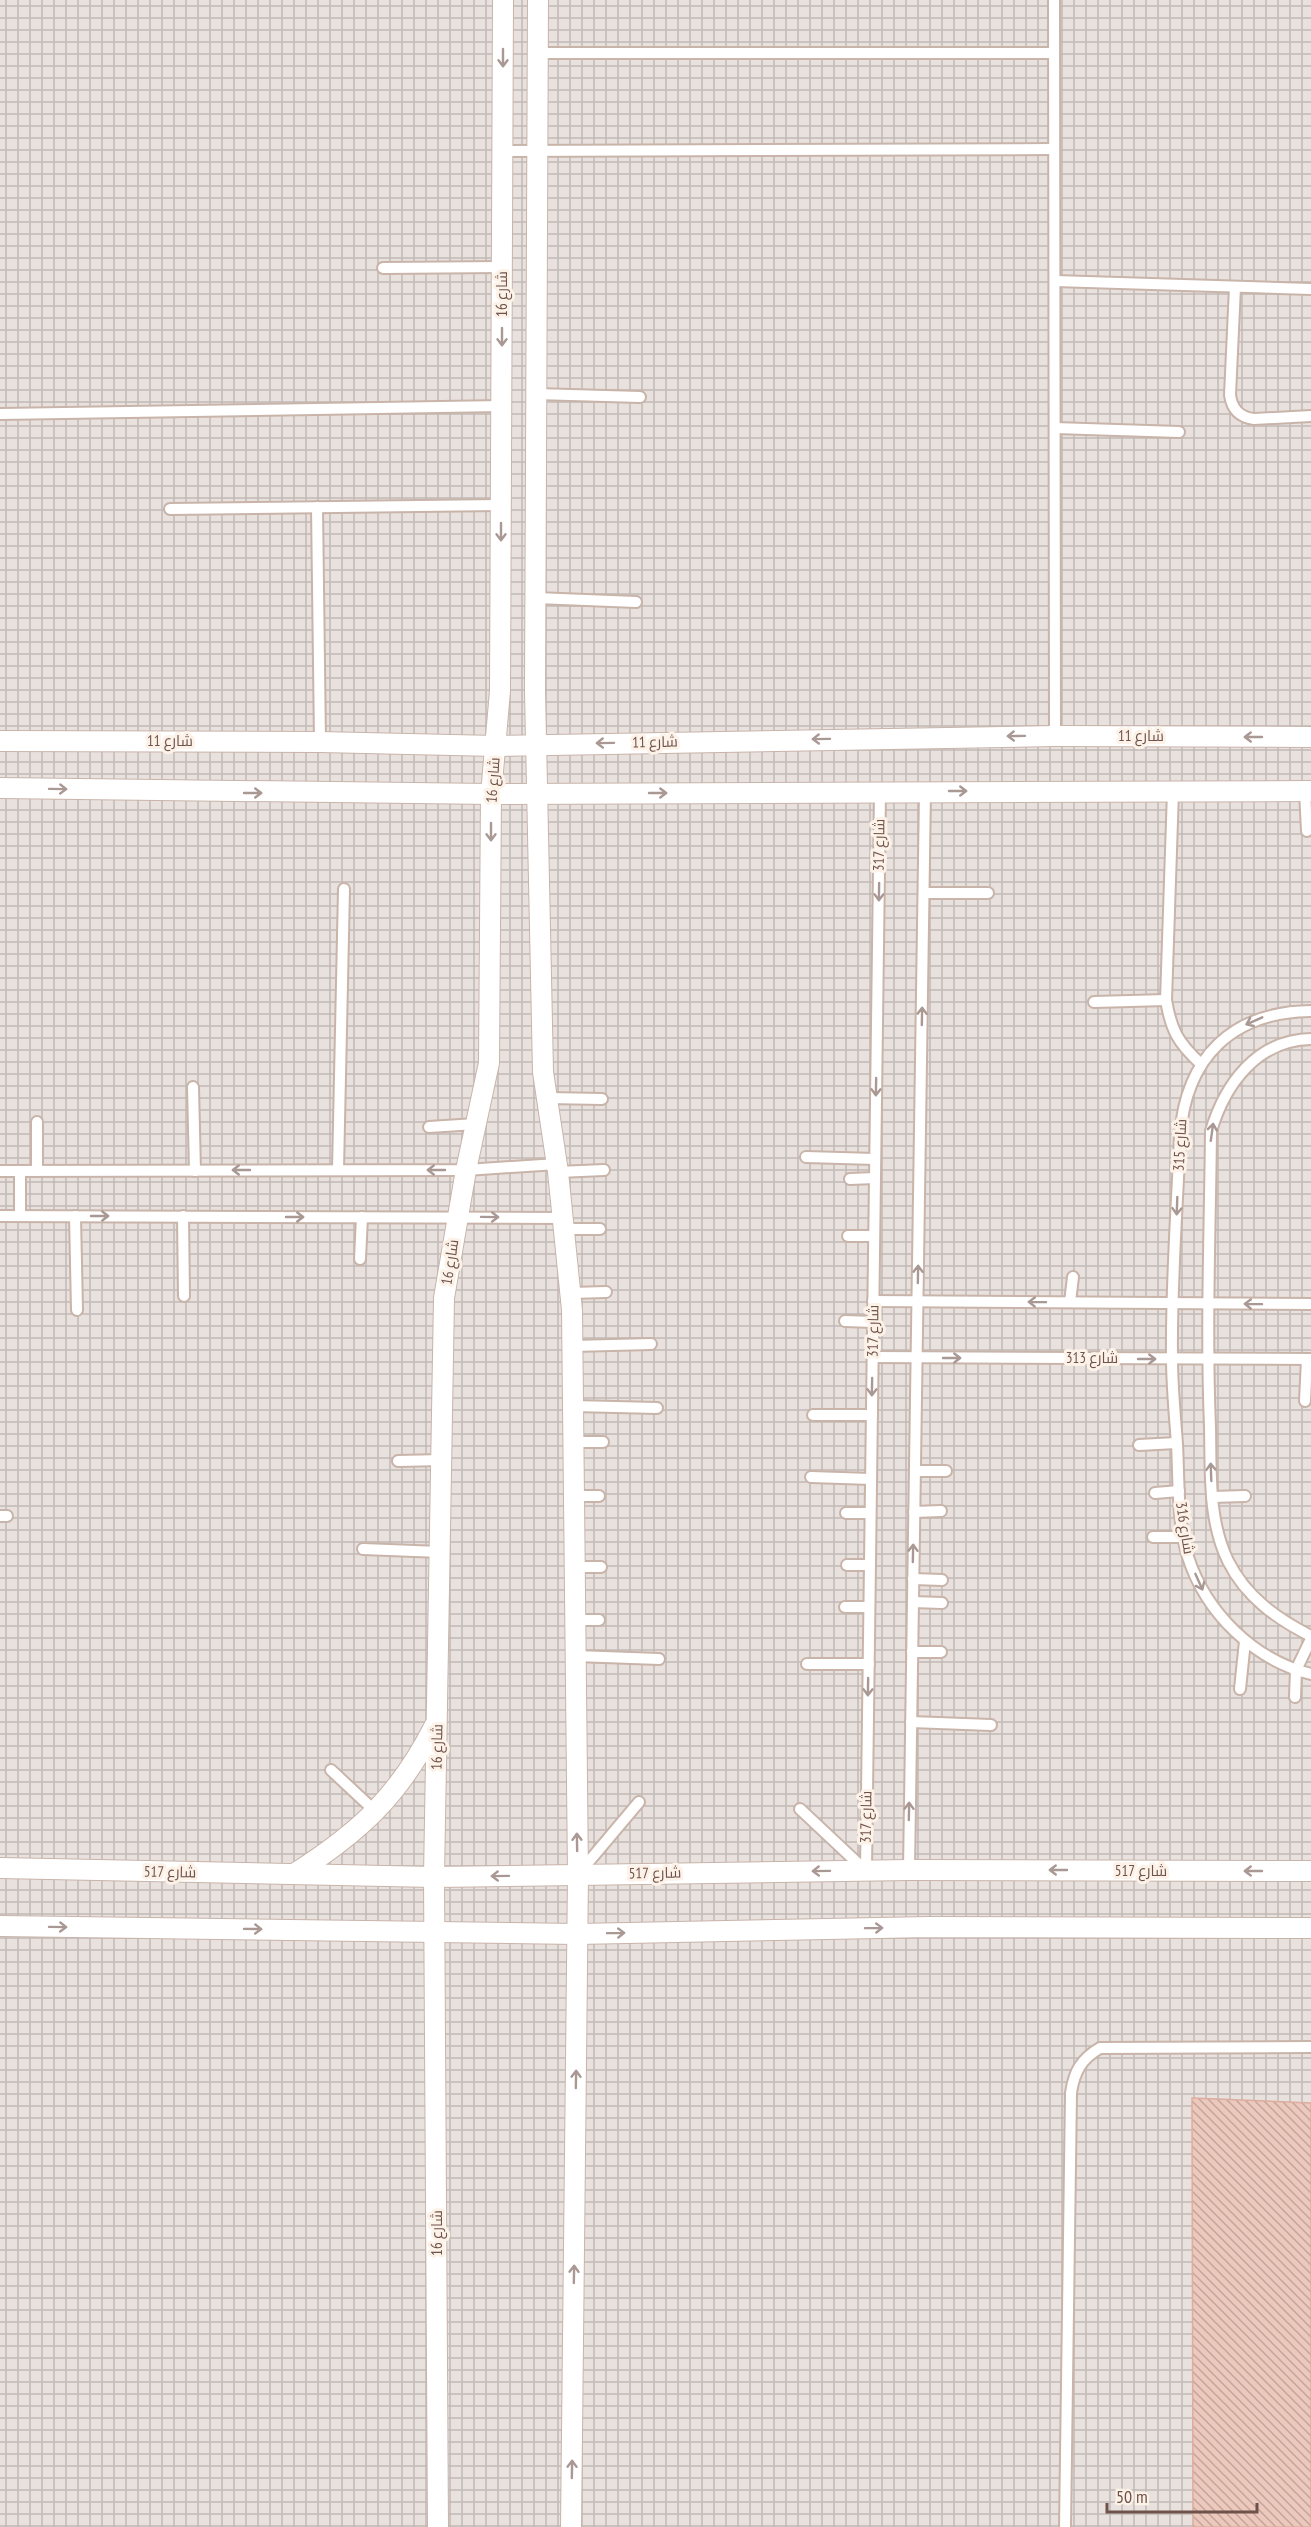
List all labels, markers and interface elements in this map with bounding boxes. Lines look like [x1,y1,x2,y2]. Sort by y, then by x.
one-way arrow [497,48,509,68]
street label: شارع 16 [492,271,513,317]
one-way arrow [496,327,508,347]
one-way arrow [495,522,507,542]
street label: شارع 11 [1118,726,1164,747]
street label: شارع 11 [147,731,193,752]
one-way arrow [1006,731,1026,742]
one-way arrow [1243,731,1263,743]
street label: شارع 11 [632,732,678,753]
one-way arrow [811,734,831,745]
one-way arrow [595,737,615,748]
street label: شارع 16 [481,756,506,804]
one-way arrow [48,784,68,795]
one-way arrow [948,785,968,797]
one-way arrow [243,787,263,799]
one-way arrow [648,787,668,799]
street label: شارع 317 [869,819,890,871]
one-way arrow [485,822,497,842]
one-way arrow [873,882,884,902]
one-way arrow [916,1007,928,1027]
one-way arrow [1246,1015,1264,1027]
one-way arrow [870,1076,882,1096]
street label: شارع 315 [1169,1118,1192,1172]
one-way arrow [1207,1123,1218,1143]
one-way arrow [231,1164,251,1176]
one-way arrow [426,1164,446,1176]
one-way arrow [1171,1196,1182,1216]
one-way arrow [90,1210,110,1222]
one-way arrow [285,1211,305,1223]
one-way arrow [480,1212,500,1223]
street label: شارع 16 [437,1238,464,1286]
one-way arrow [912,1265,924,1285]
one-way arrow [1027,1296,1047,1308]
one-way arrow [1243,1298,1263,1310]
street label: شارع 317 [863,1305,884,1357]
street label: شارع 313 [1066,1348,1118,1369]
one-way arrow [942,1352,962,1364]
one-way arrow [1137,1353,1157,1365]
one-way arrow [866,1376,878,1396]
one-way arrow [1206,1463,1217,1483]
street label: شارع 316 [1170,1501,1199,1556]
one-way arrow [908,1544,919,1564]
one-way arrow [1194,1572,1205,1590]
one-way arrow [862,1676,874,1696]
street label: شارع 16 [427,1724,448,1770]
street label: شارع 317 [856,1791,877,1843]
one-way arrow [904,1802,915,1822]
one-way arrow [572,1832,583,1852]
street label: شارع 517 [1115,1861,1167,1882]
street label: شارع 517 [144,1862,196,1883]
street label: شارع 517 [629,1863,681,1884]
one-way arrow [1048,1864,1068,1876]
one-way arrow [811,1865,831,1877]
one-way arrow [1243,1865,1263,1877]
one-way arrow [490,1870,510,1882]
one-way arrow [48,1921,68,1933]
one-way arrow [864,1922,884,1934]
one-way arrow [243,1923,263,1935]
one-way arrow [606,1927,626,1939]
one-way arrow [570,2069,582,2089]
street label: شارع 16 [427,2210,448,2256]
one-way arrow [568,2264,580,2284]
one-way arrow [566,2459,577,2479]
scale bar [1107,2476,1257,2514]
text: 50 m [1116,2485,1148,2508]

